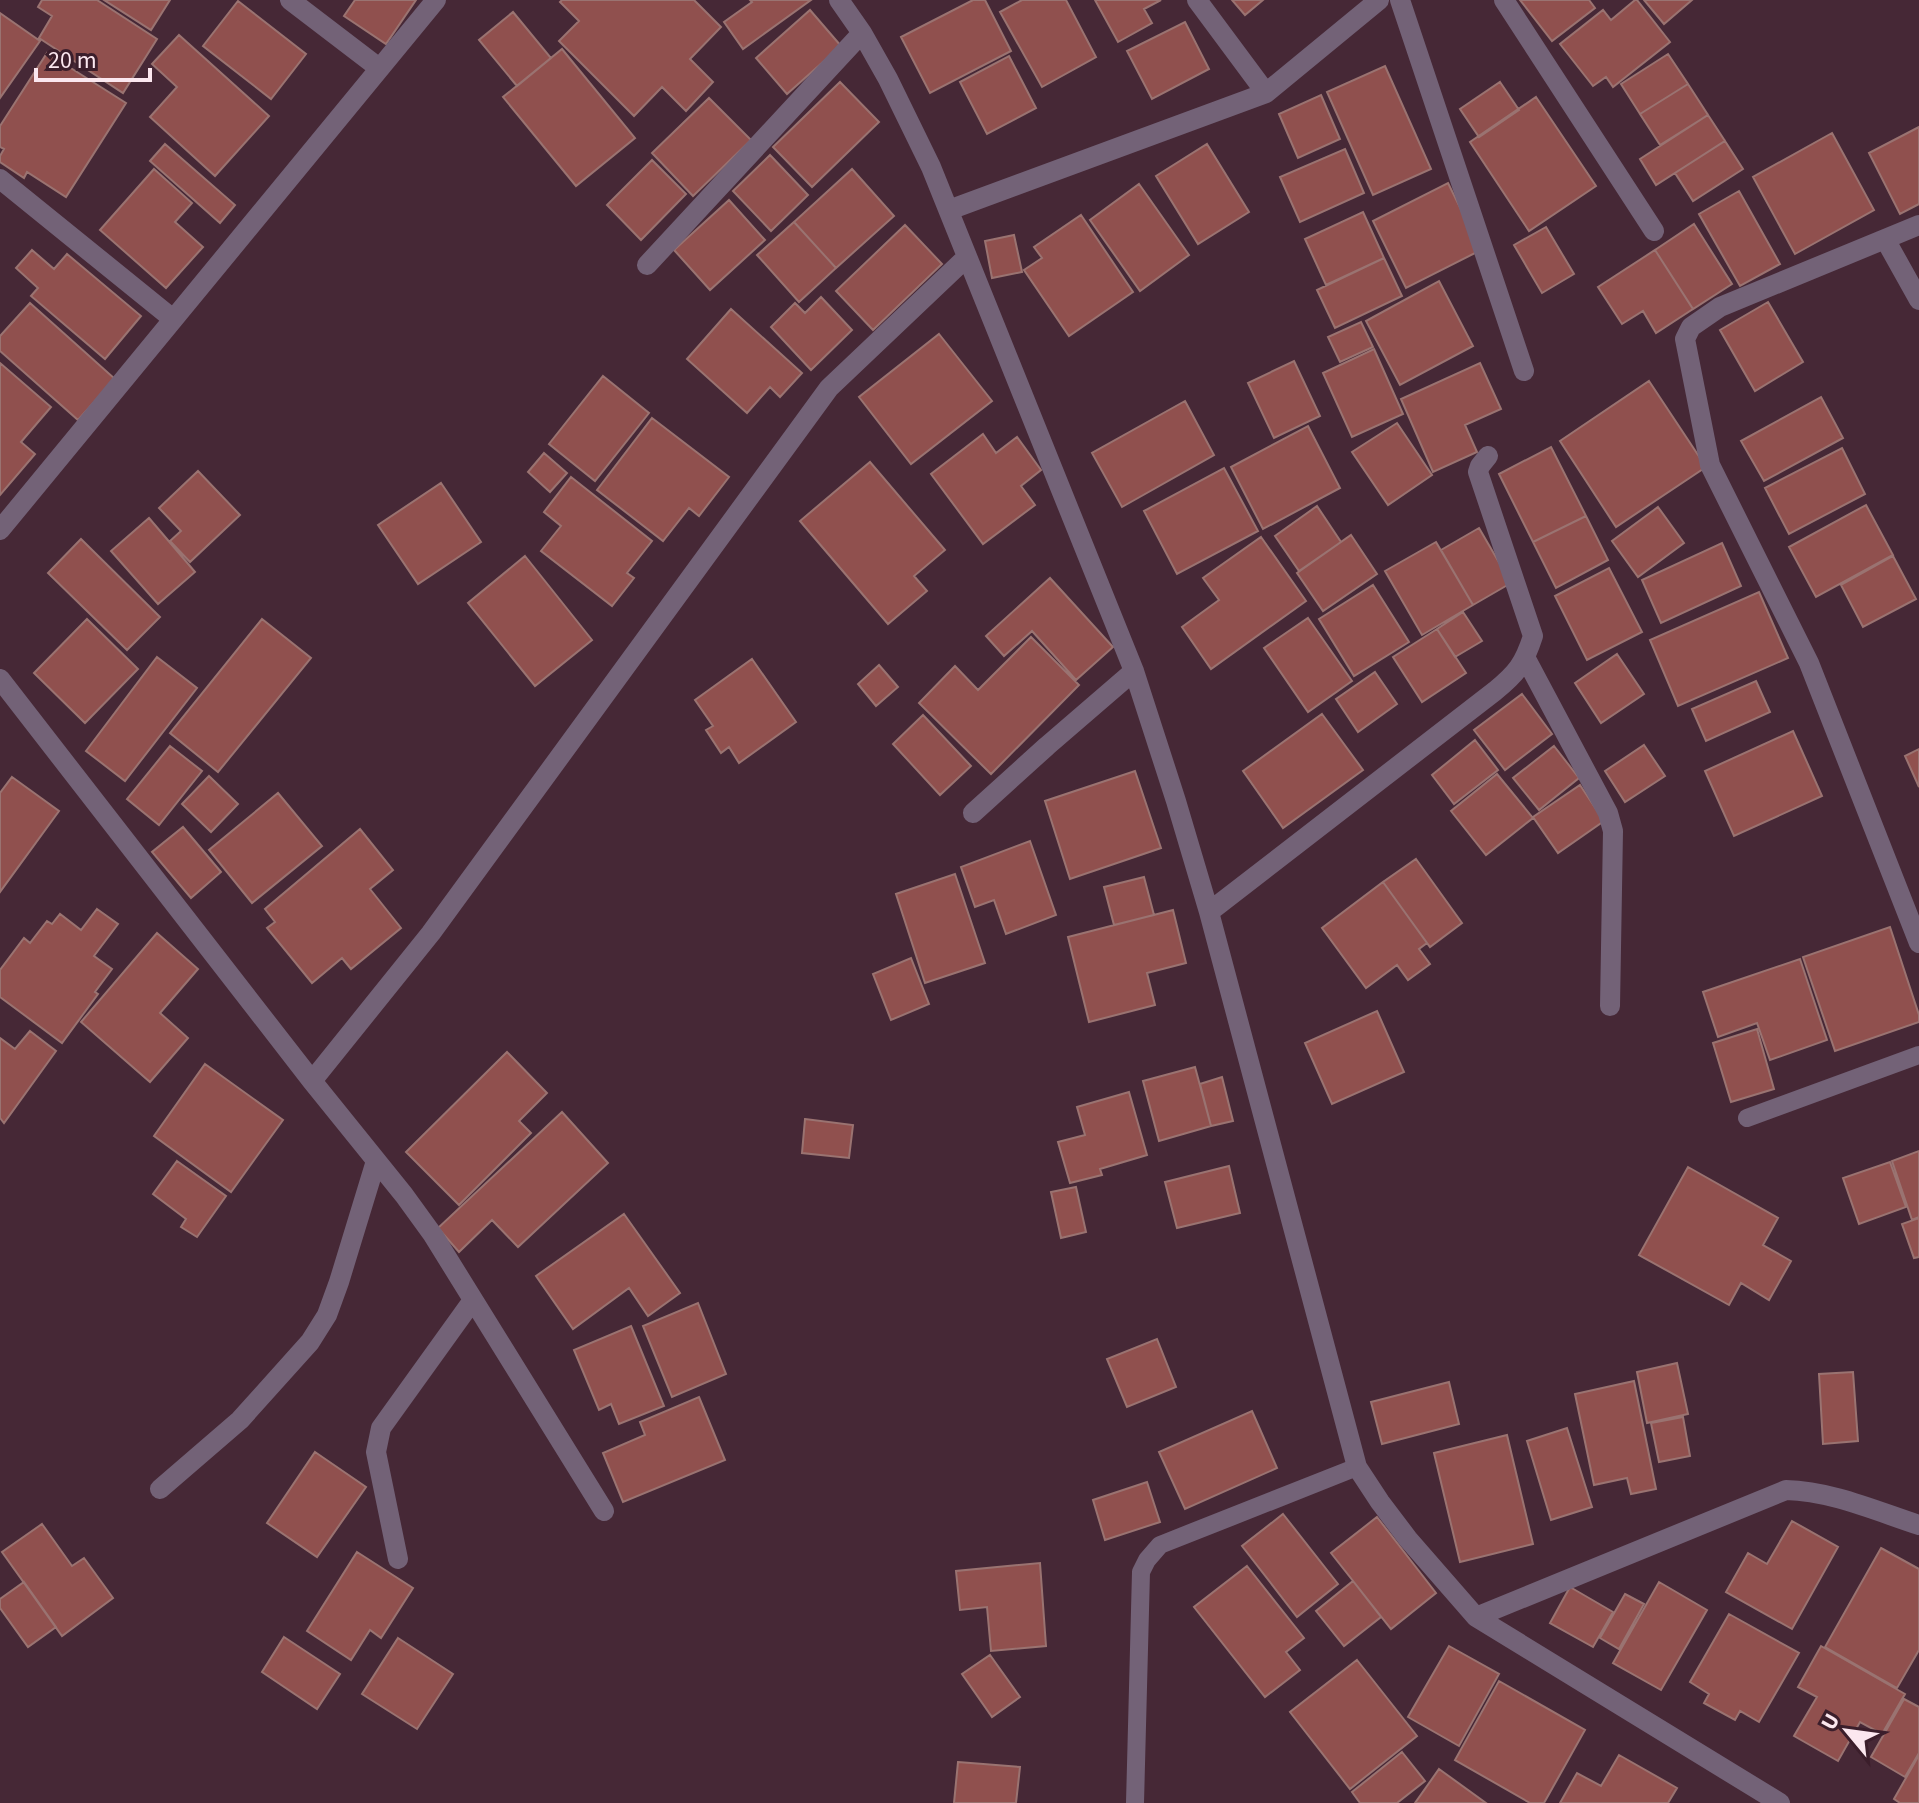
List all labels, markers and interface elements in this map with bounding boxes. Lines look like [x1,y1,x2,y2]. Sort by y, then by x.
scale bar [36,32,150,82]
text: 20 m [48,43,97,78]
north arrow [1807,1691,1887,1771]
text: U [1813,1708,1848,1736]

